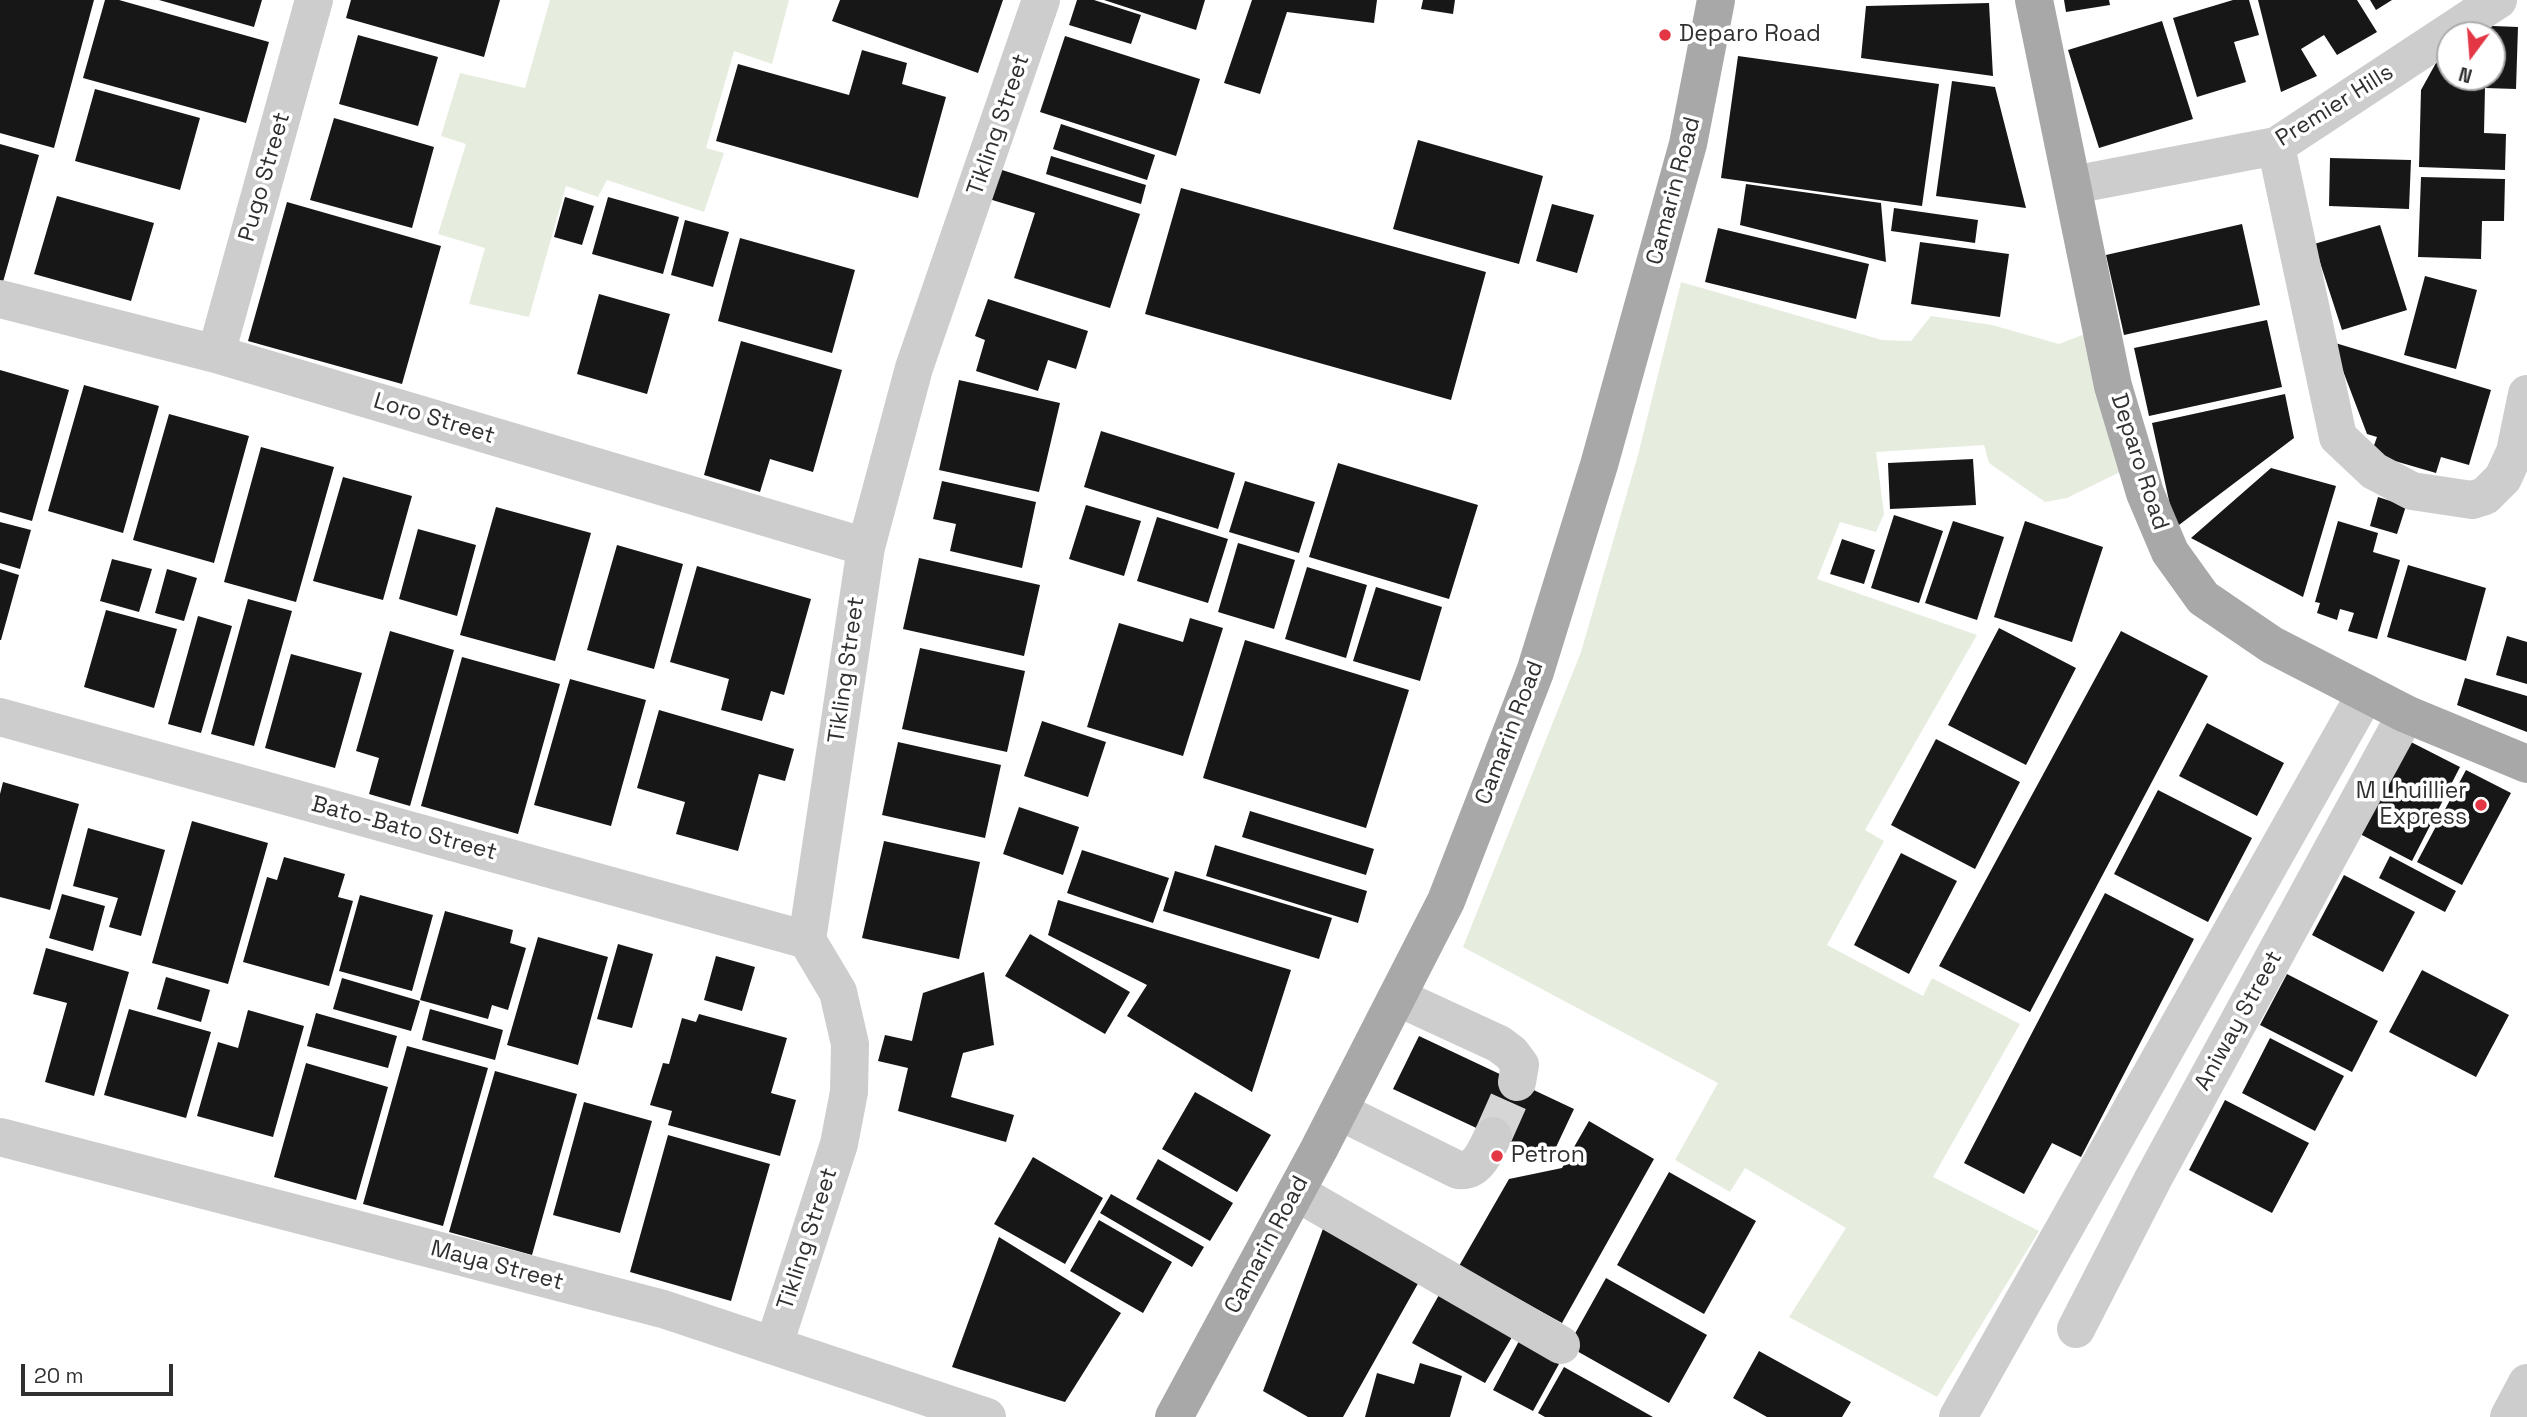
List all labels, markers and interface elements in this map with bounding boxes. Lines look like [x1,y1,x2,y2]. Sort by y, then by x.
place label: Deparo Road [1679,21,1821,49]
north arrow [2436,21,2506,91]
marker: Deparo Road [1657,27,1673,43]
street label: Tikling Street [962,51,1036,199]
street label: Premier Hills [2271,59,2399,153]
text: N [2456,61,2475,89]
street label: Pugo Street [233,109,297,245]
street label: Camarin Road [1641,114,1707,268]
street label: Loro Street [370,387,498,451]
street label: Deparo Road [2104,390,2174,534]
street label: Tikling Street [823,595,871,745]
street label: Camarin Road [1470,657,1550,809]
place label: M Lhuillier Express [2356,778,2467,832]
street label: Bato-Bato Street [308,791,500,867]
marker: M Lhuillier Express [2473,797,2489,813]
street label: Aniway Street [2189,946,2289,1096]
place label: Petron [1511,1142,1585,1170]
marker: Petron [1489,1148,1505,1164]
street label: Tikling Street [772,1165,844,1313]
street label: Camarin Road [1219,1172,1315,1318]
street label: Maya Street [428,1235,566,1297]
scale bar [24,1350,177,1394]
text: 20 m [34,1362,84,1389]

